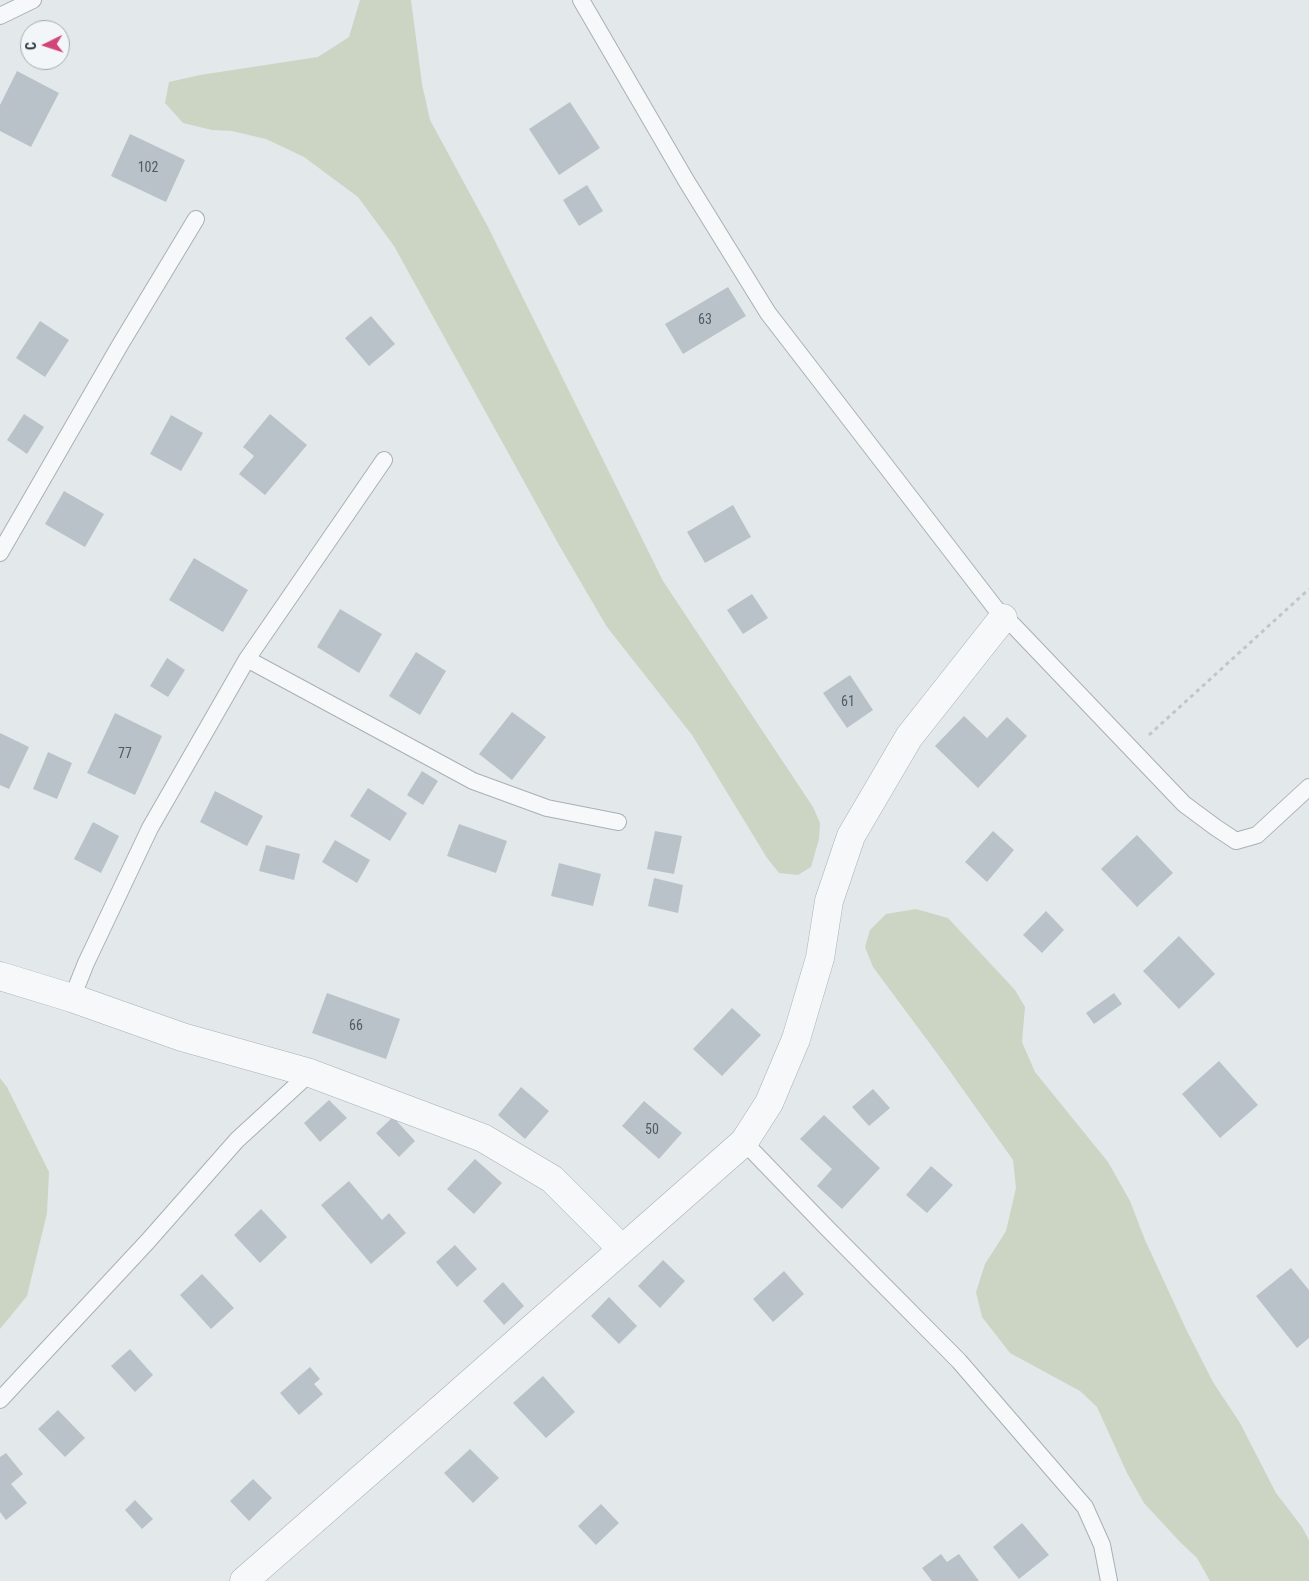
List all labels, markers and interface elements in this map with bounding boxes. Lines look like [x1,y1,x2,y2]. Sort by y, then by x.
north arrow [20,20,70,70]
text: С [23,41,39,51]
house number: 102 [138,160,158,176]
house number: 63 [698,312,712,328]
house number: 61 [841,694,855,710]
house number: 77 [118,746,132,762]
house number: 66 [349,1018,363,1034]
house number: 50 [645,1122,659,1138]

